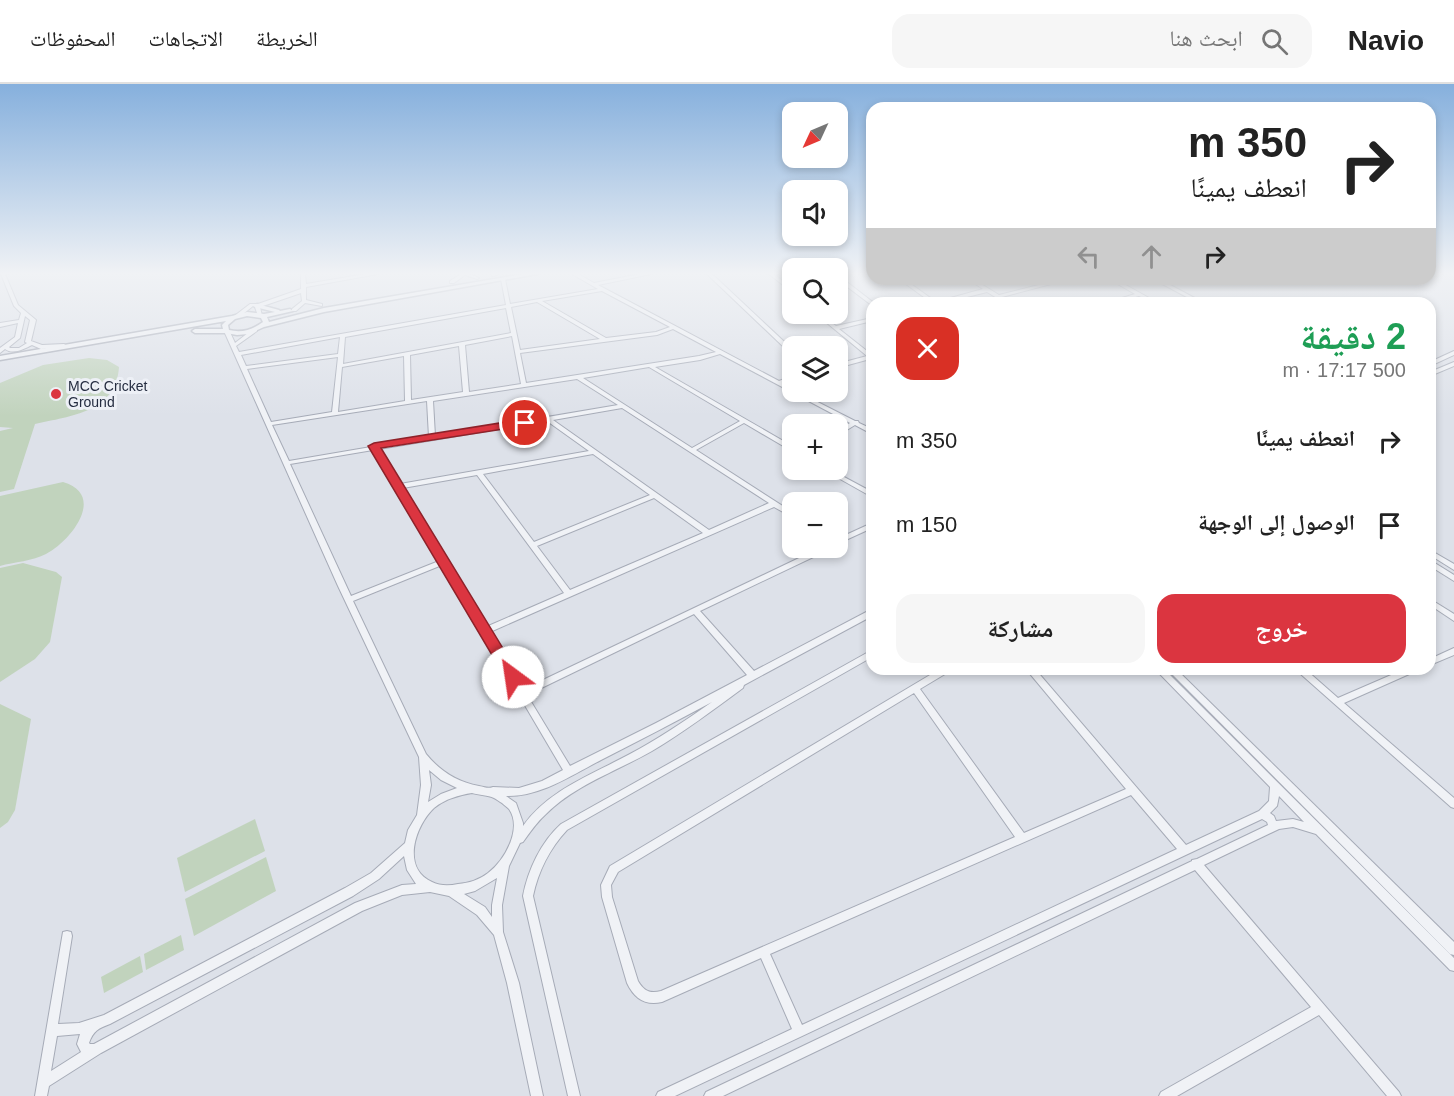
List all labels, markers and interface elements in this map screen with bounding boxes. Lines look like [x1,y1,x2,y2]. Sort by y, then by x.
search box [892,14,1312,68]
icon: search [1258,25,1291,58]
text: Navio [1348,25,1424,56]
text: ابحث هنا [1170,26,1243,51]
text: المحفوظات [30,27,115,50]
text: الاتجاهات [148,27,223,50]
text: الخريطة [256,27,318,50]
north arrow [782,102,848,168]
map controls [782,102,848,558]
text: 350 m [1188,119,1307,166]
icon: right [1328,126,1406,204]
text: انعطف يمينًا [1191,173,1307,203]
button: sound [782,180,848,246]
icon: left [1072,240,1105,273]
icon: ahead [1135,240,1168,273]
icon: right [1198,240,1231,273]
button: search [782,258,848,324]
text: 2 دقيقة [1300,316,1406,357]
button: close [896,317,959,380]
button: layers [782,336,848,402]
text: 500 m · 17:17 [1283,359,1406,381]
place label: MCC Cricket Ground [68,378,147,410]
marker: MCC Cricket Ground [49,387,63,401]
pin [499,397,550,448]
icon: arrive [508,406,541,439]
button: + [782,414,848,480]
icon: right [1373,425,1406,458]
text: انعطف يمينًا [1256,426,1355,451]
text: 350 m [896,428,957,453]
button: − [782,492,848,558]
icon: arrive [1373,509,1406,542]
text: الوصول إلى الوجهة [1198,510,1355,535]
text: 150 m [896,512,957,537]
button: مشاركة [896,594,1145,663]
button: خروج [1157,594,1406,663]
position arrow [481,645,545,709]

